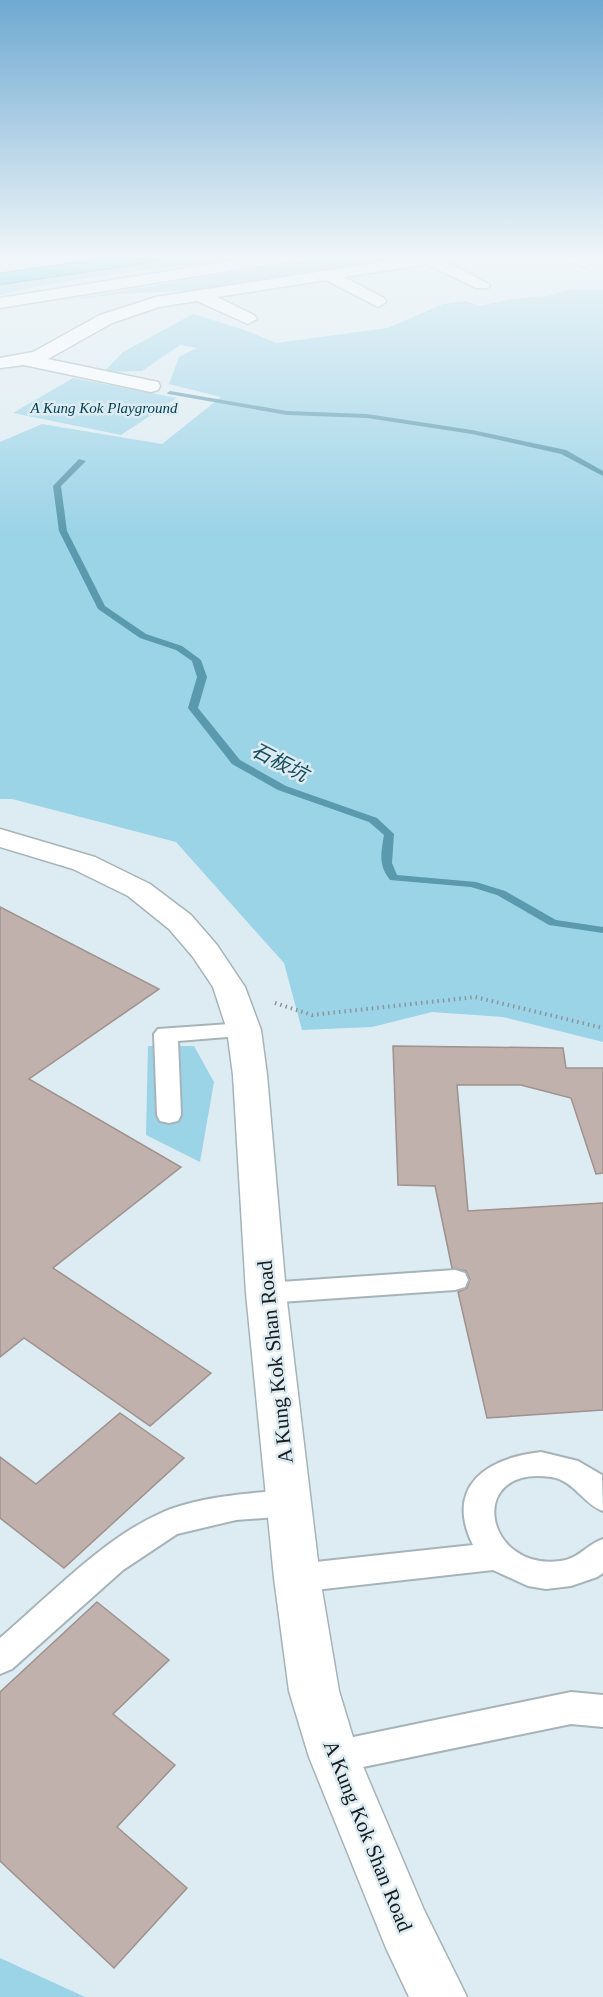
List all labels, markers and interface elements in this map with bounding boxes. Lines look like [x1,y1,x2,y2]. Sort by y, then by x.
park label: A Kung Kok Playground [29,400,178,416]
water label: 石板坑 [248,739,314,787]
street label: A Kung Kok Shan Road [252,1259,298,1465]
street label: A Kung Kok Shan Road [319,1737,418,1936]

